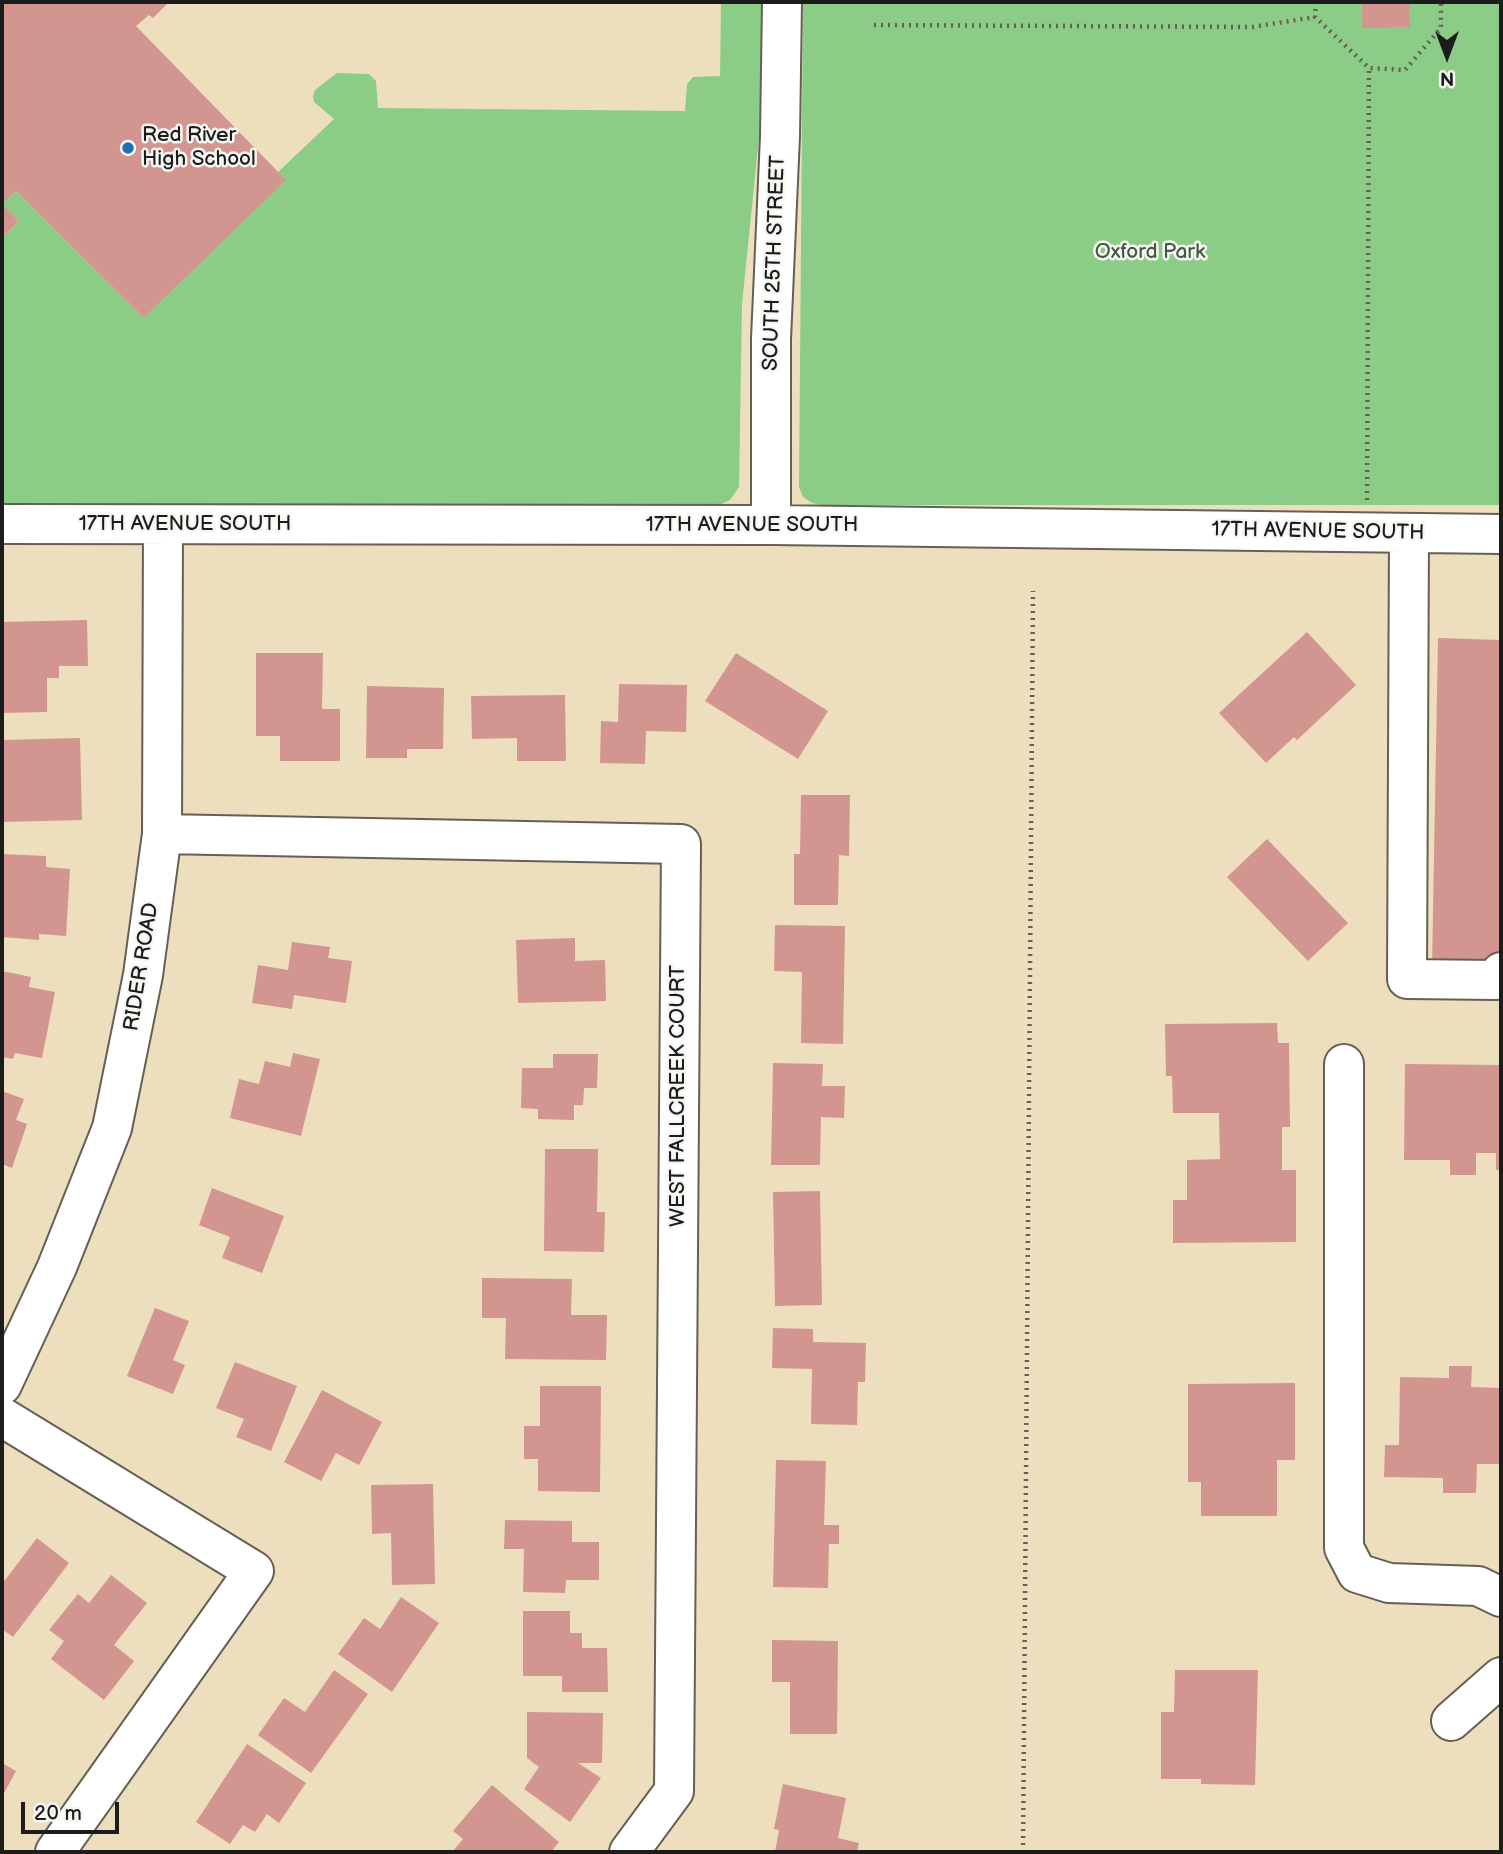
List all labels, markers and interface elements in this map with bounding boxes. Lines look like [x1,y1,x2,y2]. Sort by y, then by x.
north arrow [1412,21,1482,91]
text: N [1440,66,1454,89]
place label: Red River High School [142,123,256,173]
marker: Red River High School [120,140,136,156]
street label: SOUTH 25TH STREET [759,155,791,371]
park label: Oxford Park [1095,240,1205,266]
street label: 17TH AVENUE SOUTH [79,512,291,538]
street label: 17TH AVENUE SOUTH [646,513,858,539]
street label: 17TH AVENUE SOUTH [1211,518,1425,546]
street label: RIDER ROAD [119,901,165,1033]
street label: WEST FALLCREEK COURT [666,965,692,1227]
scale bar [24,1787,122,1831]
text: 20 m [34,1801,82,1826]

